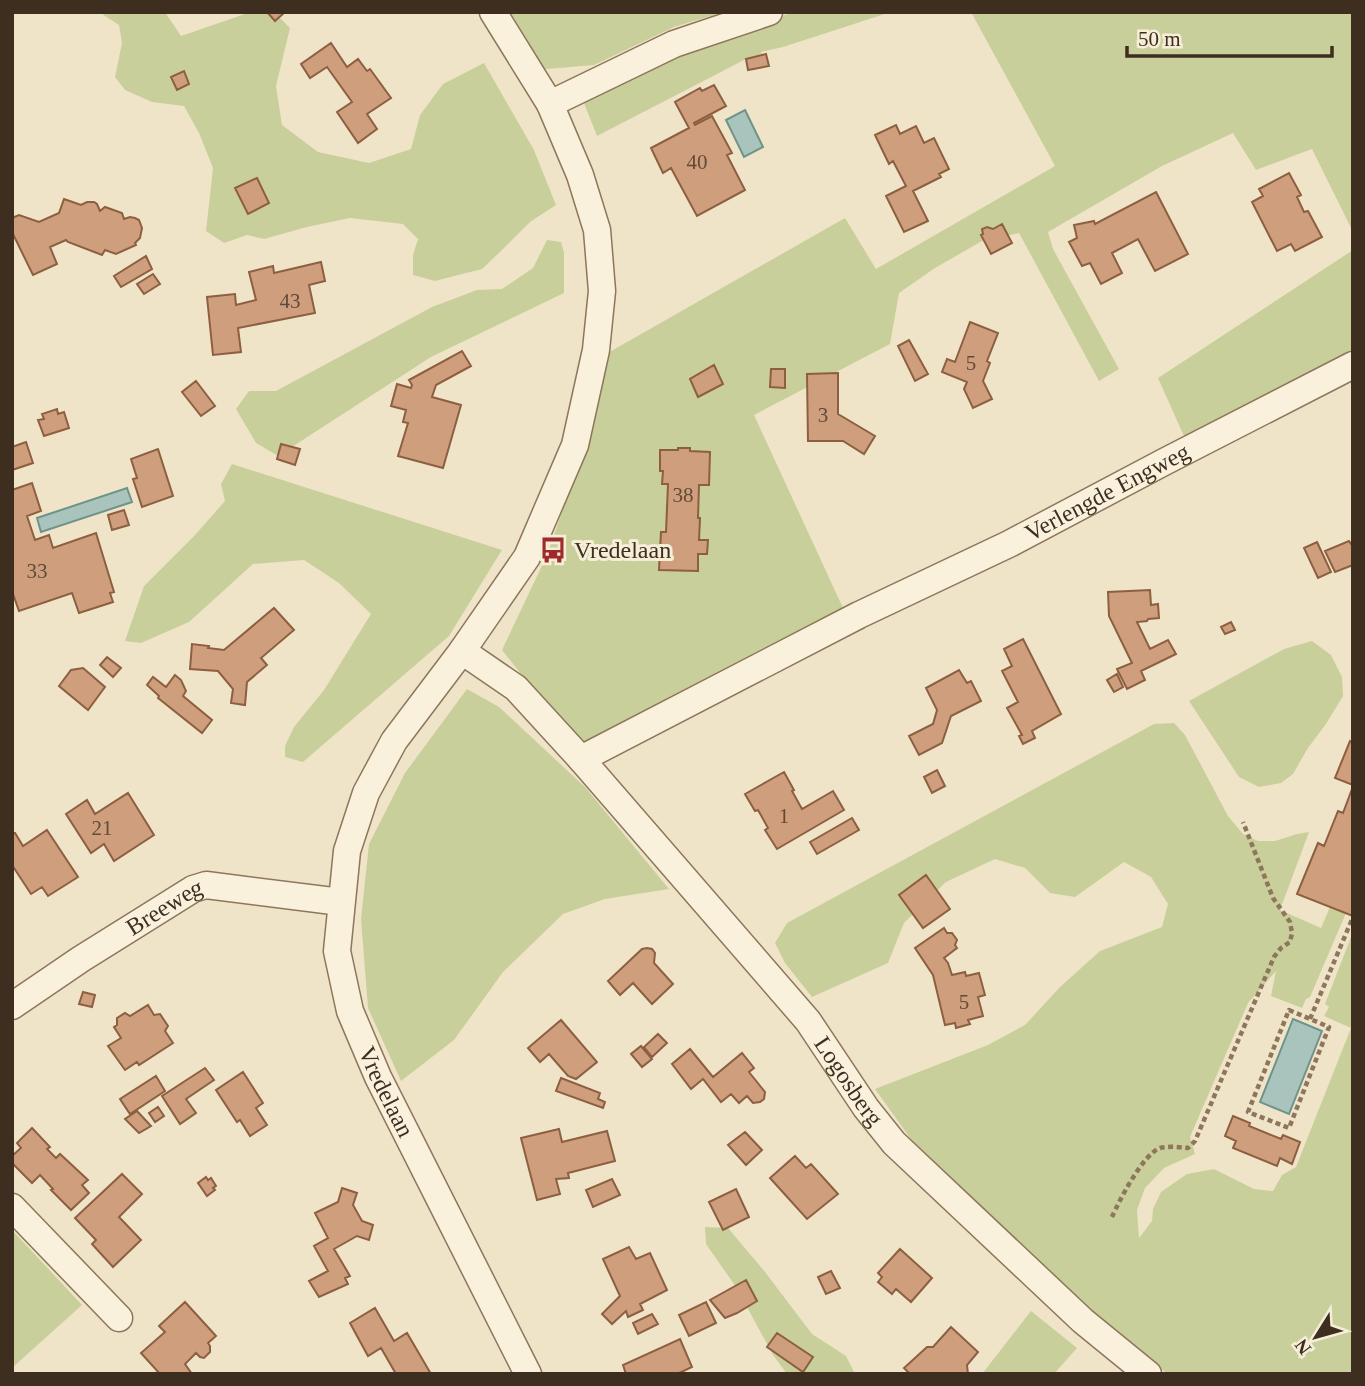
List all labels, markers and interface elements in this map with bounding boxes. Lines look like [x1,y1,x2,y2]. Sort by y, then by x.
scale bar [1127,14,1332,58]
text: 50 m [1138,27,1181,51]
house number: 40 [687,150,708,174]
house number: 43 [280,289,301,313]
house number: 5 [966,351,976,375]
house number: 3 [818,403,828,427]
street label: Verlengde Engweg [1021,438,1194,546]
house number: 38 [673,483,694,507]
bus stop icon: Vredelaan [538,535,568,565]
place label: Vredelaan [574,537,671,563]
house number: 33 [27,559,48,583]
house number: 1 [779,804,789,828]
house number: 21 [92,816,113,840]
street label: Breeweg [121,874,206,940]
house number: 5 [959,990,969,1014]
street label: Logosberg [809,1032,888,1131]
street label: Vredelaan [354,1043,419,1141]
north arrow [1281,1302,1351,1372]
text: N [1290,1335,1315,1359]

